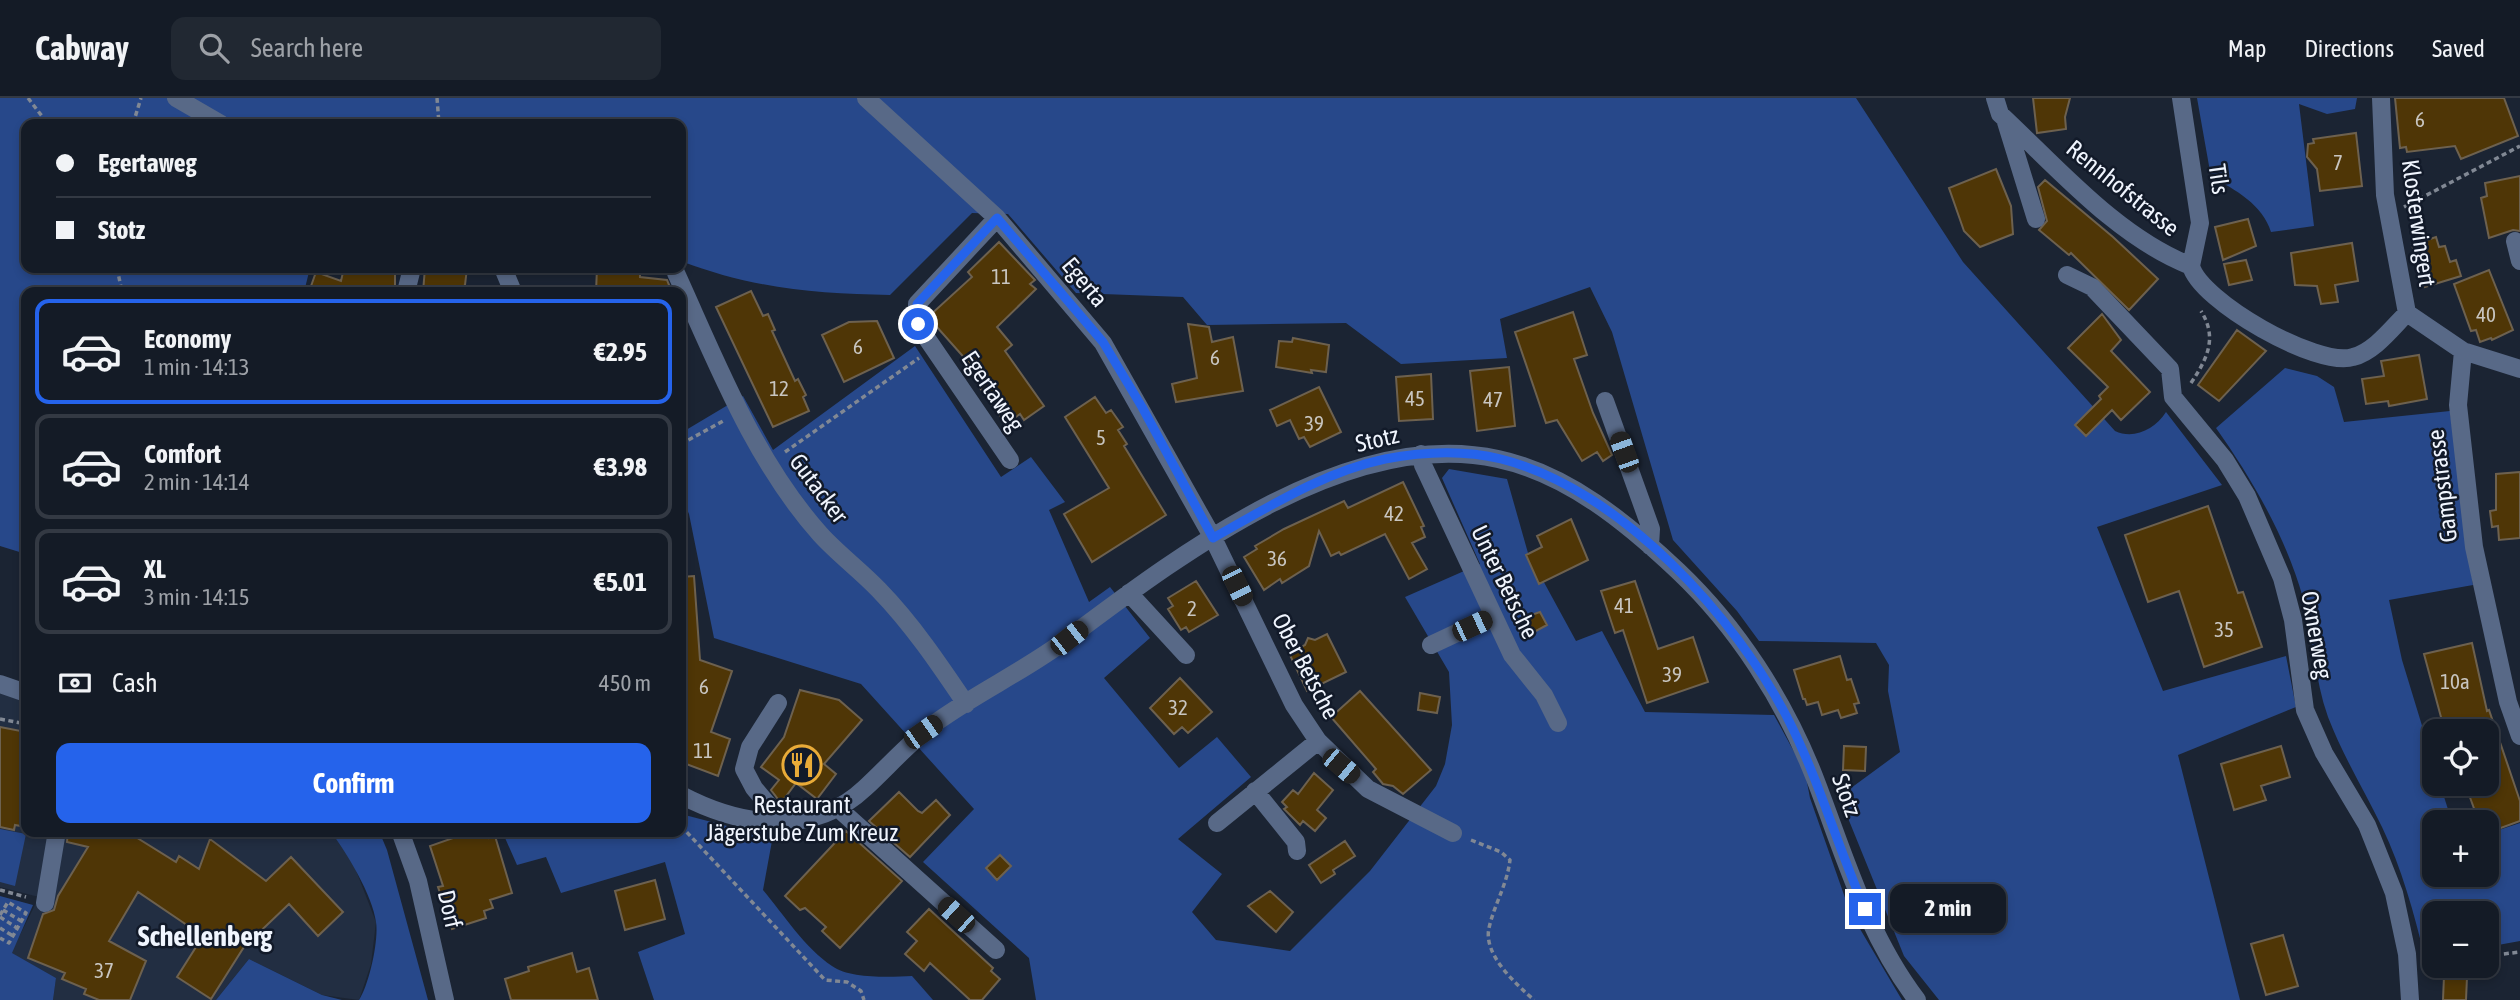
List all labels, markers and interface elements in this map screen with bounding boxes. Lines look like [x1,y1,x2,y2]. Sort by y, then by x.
search box [171,17,661,80]
text: Cabway [35,29,129,67]
icon: search [195,29,233,67]
text: Search here [251,33,363,63]
text: Map [2228,35,2266,62]
text: Directions [2304,35,2394,62]
text: Saved [2432,35,2485,62]
house number: 6 [2415,107,2425,131]
street label: Rennhofstrasse [2061,134,2185,242]
text: Egertaweg [98,148,197,178]
house number: 7 [2333,150,2343,174]
street label: Klosterwingert [2397,158,2441,288]
street label: Tils [2204,162,2234,196]
text: Stotz [98,215,145,245]
street label: Egerta [1057,252,1113,312]
house number: 11 [991,264,1011,288]
house number: 40 [2476,302,2496,326]
route start [902,308,934,340]
icon: car [60,320,123,383]
text: Economy [144,324,231,354]
house number: 6 [853,334,863,358]
text: €2.95 [594,337,647,367]
house number: 6 [1210,345,1220,369]
street label: Egertaweg [956,346,1030,437]
text: 1 min · 14:13 [144,354,250,380]
house number: 12 [769,376,789,400]
house number: 45 [1405,386,1425,410]
house number: 47 [1483,387,1503,411]
house number: 39 [1304,411,1324,435]
street label: Stotz [1353,421,1402,457]
house number: 5 [1096,425,1106,449]
street label: Gampstrasse [2422,428,2462,544]
car [1607,429,1642,475]
icon: car [60,435,123,498]
text: Comfort [144,439,221,469]
street label: Gutacker [784,448,854,529]
text: €3.98 [594,452,647,482]
text: 2 min · 14:14 [144,469,250,495]
house number: 42 [1384,501,1404,525]
street label: Unter Betsche [1466,521,1544,643]
house number: 36 [1267,546,1287,570]
icon: car [60,550,123,613]
text: XL [144,554,166,584]
car [1219,563,1256,609]
text: €5.01 [594,567,647,597]
text: 3 min · 14:15 [144,584,250,610]
street label: Oxnerweg [2296,589,2338,682]
house number: 41 [1614,593,1634,617]
house number: 2 [1187,596,1197,620]
car [1449,608,1496,644]
street label: Ober Betsche [1267,609,1345,723]
car [1046,617,1093,659]
house number: 35 [2214,617,2234,641]
house number: 39 [1662,662,1682,686]
icon: cash [56,664,94,702]
text: Cash [112,668,158,698]
house number: 10a [2440,669,2470,693]
text: 450 m [599,670,651,696]
house number: 6 [699,674,709,698]
house number: 32 [1168,695,1188,719]
car [900,711,947,753]
map controls [2422,719,2499,978]
button: locate [2422,719,2499,796]
house number: 11 [693,738,713,762]
button: Confirm [56,743,651,823]
restaurant icon: Restaurant Jägerstube Zum Kreuz [781,744,823,786]
car [1319,744,1364,788]
street label: Stotz [1827,770,1867,820]
place label: Restaurant Jägerstube Zum Kreuz [706,791,898,846]
button: + [2422,810,2499,887]
callout: 2 min [1890,884,2005,934]
street label: Dorf [433,887,468,931]
car [934,893,979,937]
route end [1849,893,1881,925]
text: 2 min [1925,895,1971,921]
button: − [2422,901,2499,978]
district label: Schellenberg [138,920,273,952]
house number: 37 [94,958,114,982]

